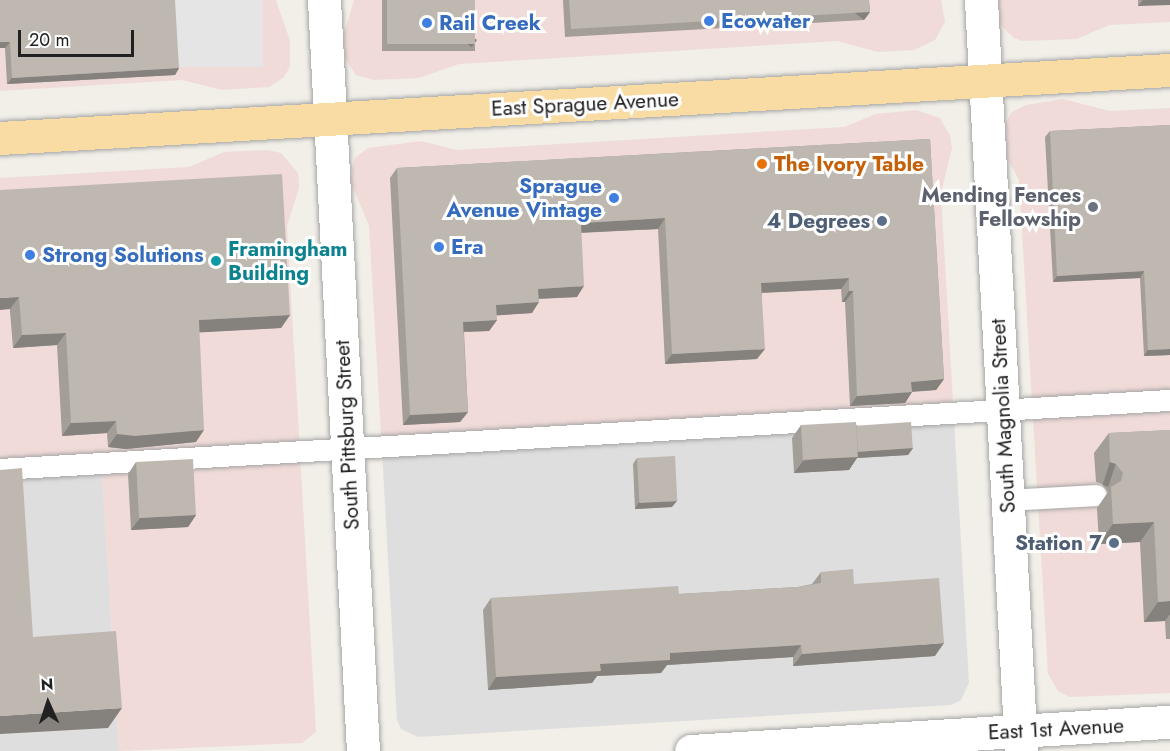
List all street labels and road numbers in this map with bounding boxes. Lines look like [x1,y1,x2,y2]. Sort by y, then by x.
street label: East Sprague Avenue [491,87,679,121]
street label: South Magnolia Street [985,318,1021,514]
street label: South Pittsburg Street [329,339,365,531]
street label: East 1st Avenue [987,713,1125,745]

